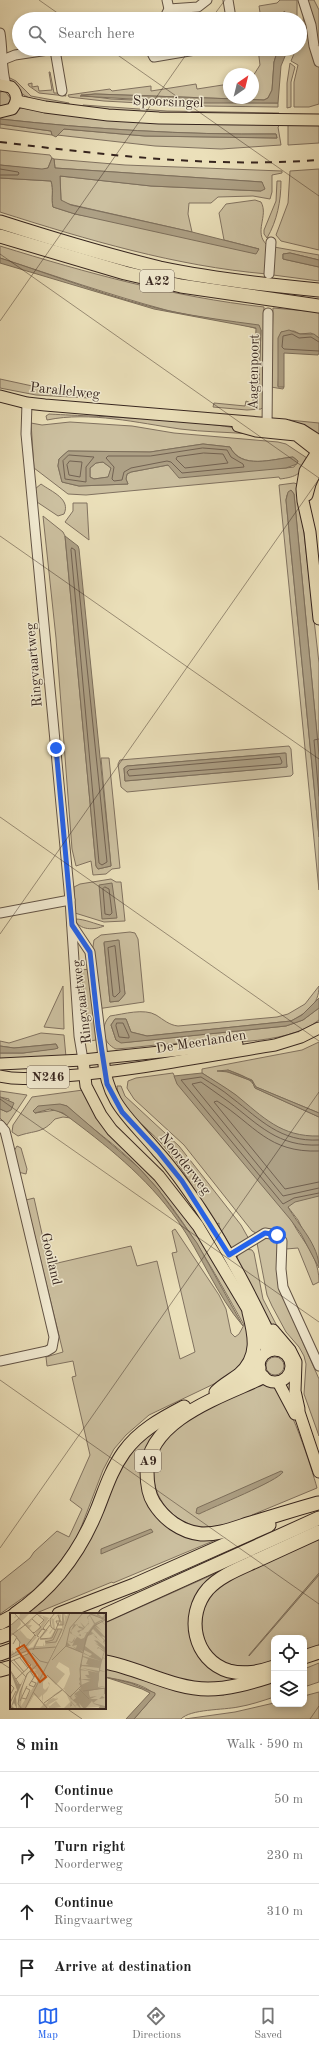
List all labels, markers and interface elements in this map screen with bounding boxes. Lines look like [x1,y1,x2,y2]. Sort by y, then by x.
search box [12,12,307,56]
icon: search [26,23,48,45]
text: Search here [58,27,135,42]
north arrow [223,68,259,104]
street label: Spoorsingel [132,94,204,110]
road number: A22 [140,270,174,292]
street label: Aagtenpoort [246,334,262,410]
street label: Parallelweg [29,380,101,402]
street label: Ringvaartweg [23,622,45,708]
route end [47,739,65,757]
street label: Ringvaartweg [70,959,94,1045]
street label: De Meerlanden [155,1028,248,1056]
road number: N246 [27,1066,69,1088]
street label: Noorderweg [157,1130,214,1198]
route start [268,1226,286,1244]
street label: Gooiland [38,1231,64,1287]
road number: A9 [135,1450,161,1472]
inset map [10,1613,106,1709]
map controls [271,1635,307,1707]
button: locate [271,1635,307,1671]
button: layers [271,1671,307,1707]
text: 8 min [16,1737,59,1754]
text: Walk · 590 m [226,1738,303,1751]
text: Continue [54,1784,113,1799]
icon: ahead [16,1789,38,1811]
text: 50 m [274,1793,303,1806]
text: Noorderweg [54,1802,123,1815]
text: Turn right [54,1840,125,1855]
icon: right [16,1845,38,1867]
text: 230 m [266,1849,303,1862]
text: Noorderweg [54,1858,123,1871]
text: Continue [54,1896,113,1911]
icon: ahead [16,1901,38,1923]
text: 310 m [266,1905,303,1918]
text: Ringvaartweg [54,1914,133,1927]
icon: arrive [16,1957,38,1979]
text: Arrive at destination [54,1960,192,1975]
tab: Map [37,2005,59,2043]
tab: Directions [132,2005,181,2043]
tab: Saved [254,2005,282,2043]

